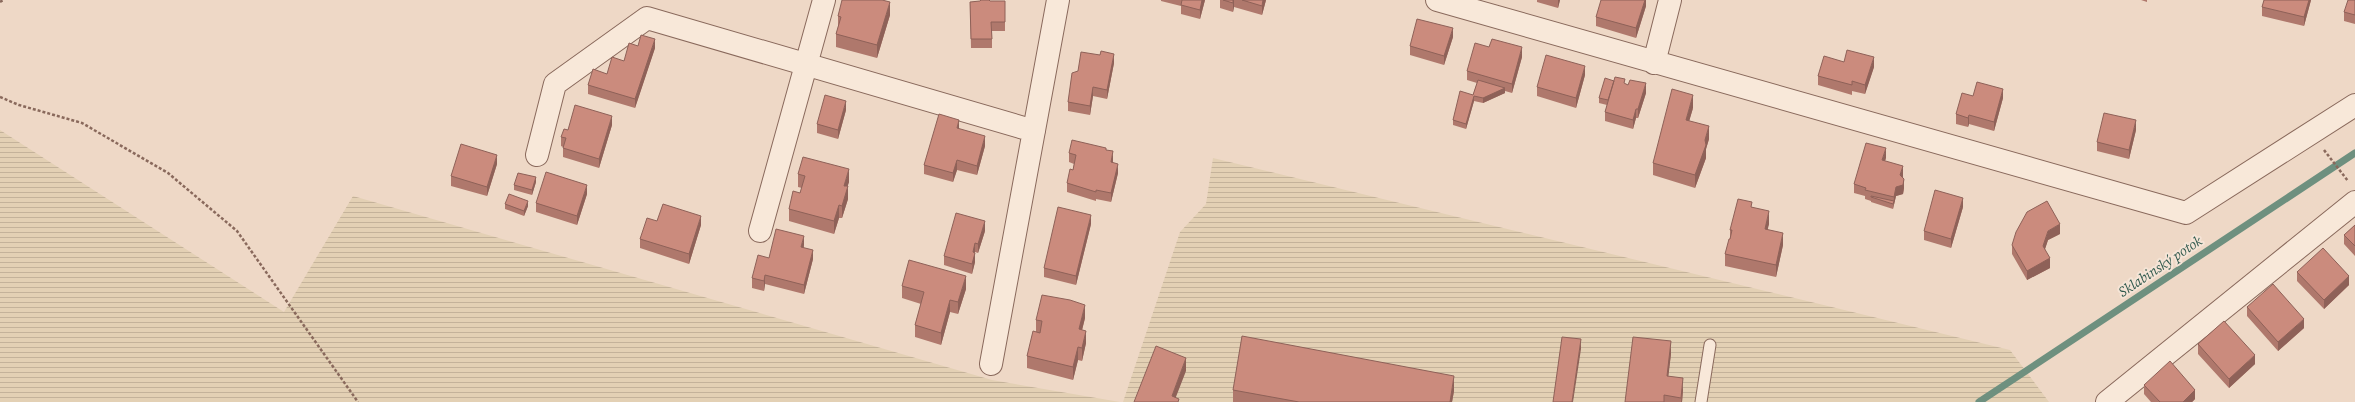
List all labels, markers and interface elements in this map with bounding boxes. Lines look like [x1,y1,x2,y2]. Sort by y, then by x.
water label: Sklabinský potok [2114,230,2206,301]

